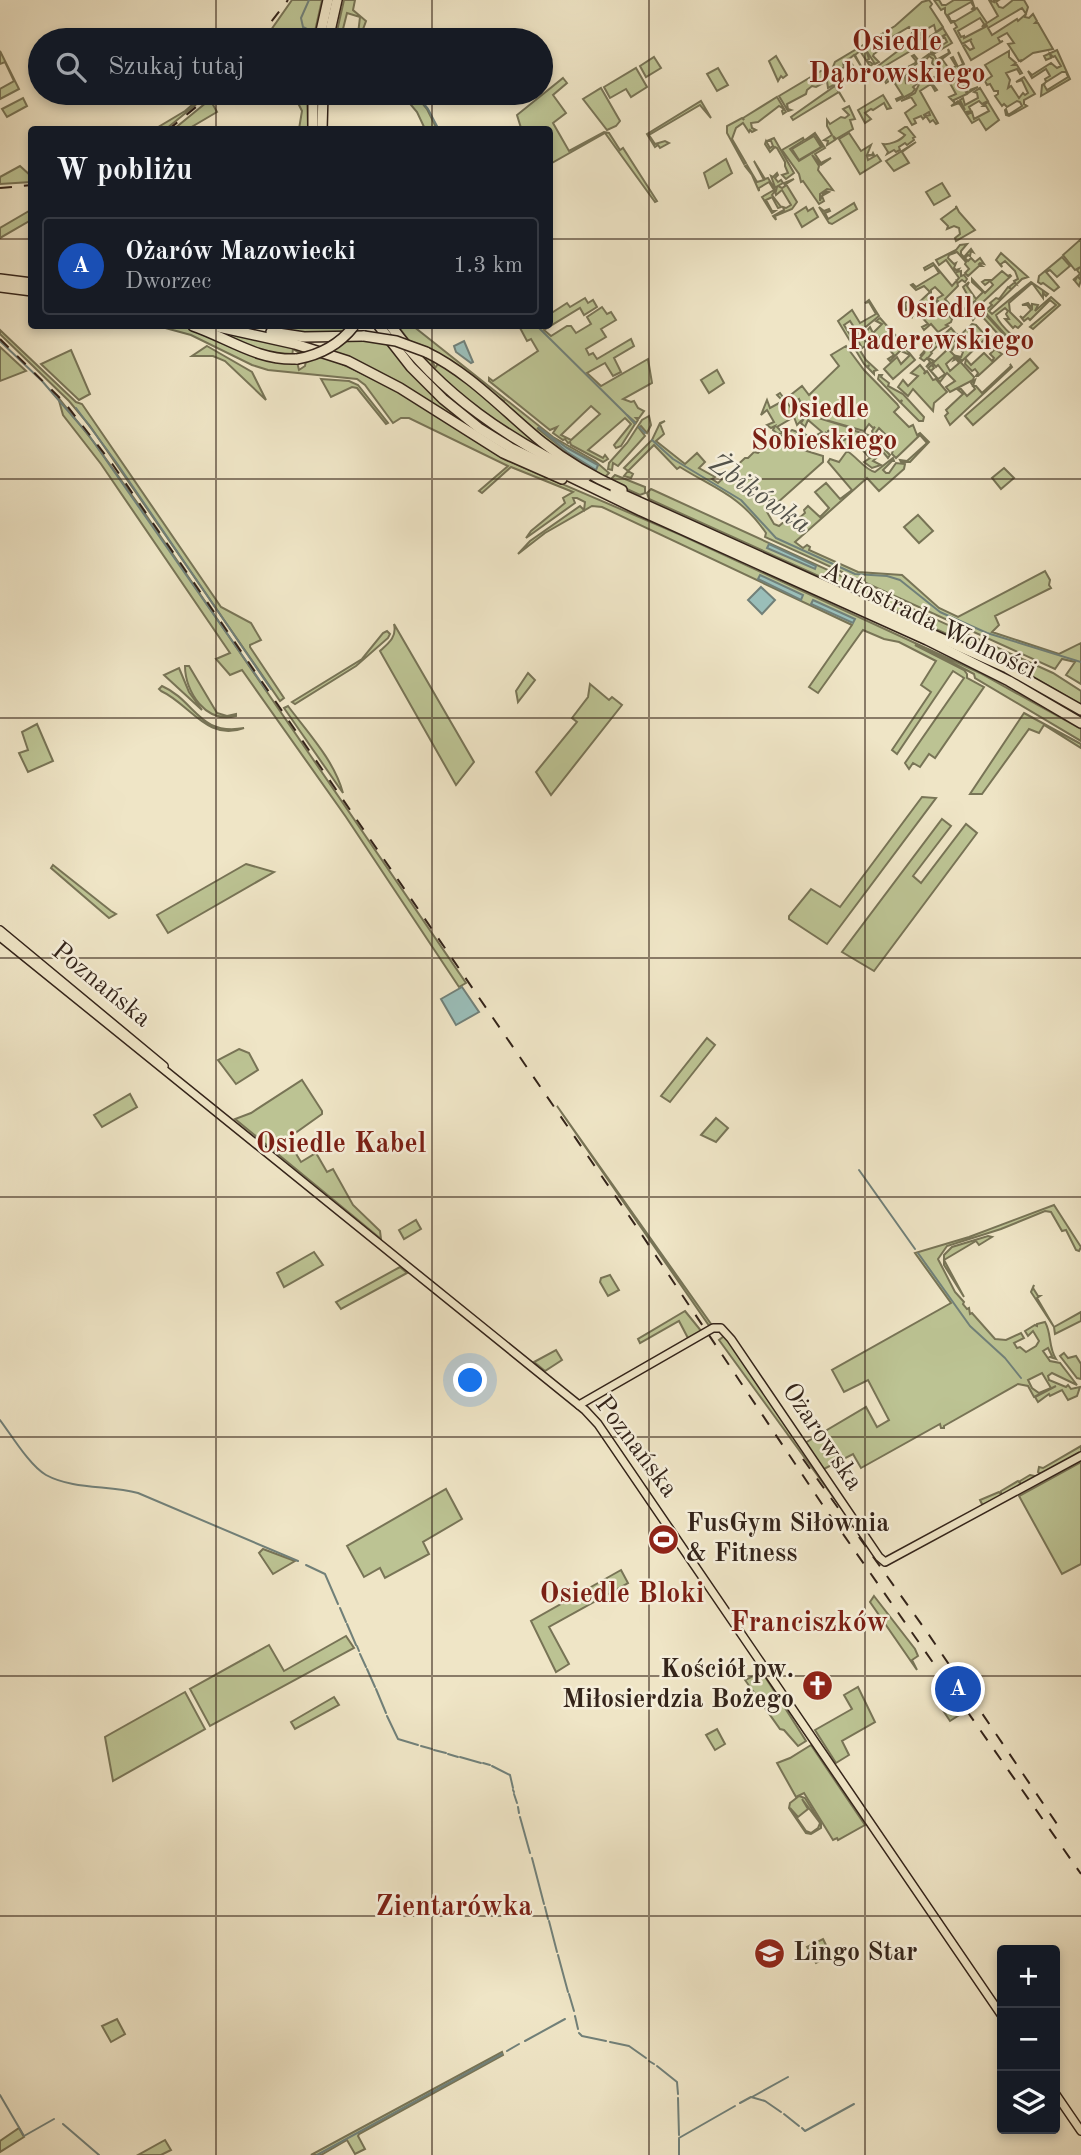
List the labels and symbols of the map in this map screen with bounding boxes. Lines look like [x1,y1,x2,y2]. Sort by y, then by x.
district label: Osiedle Dąbrowskiego [808,29,986,89]
district label: Osiedle Paderewskiego [848,296,1034,356]
district label: Osiedle Sobieskiego [751,396,897,456]
water label: Żbikówka [703,446,818,540]
street label: Autostrada Wolności [818,558,1040,684]
street label: Poznańska [46,937,156,1033]
district label: Osiedle Kabel [256,1131,427,1159]
your location [453,1363,487,1397]
street label: Ożarowska [777,1379,867,1496]
street label: Poznańska [590,1392,682,1503]
place label: FusGym Siłownia & Fitness [686,1511,889,1567]
sports icon: FusGym Siłownia & Fitness [646,1522,680,1556]
district label: Osiedle Bloki [540,1581,704,1609]
district label: Franciszków [730,1610,888,1638]
place label: Kościół pw. Miłosierdzia Bożego [562,1657,794,1713]
pin: A [935,1663,981,1715]
church icon: Kościół pw. Miłosierdzia Bożego [800,1668,834,1702]
district label: Zientarówka [375,1894,533,1922]
school or university icon: Lingo Star [753,1936,787,1970]
place label: Lingo Star [793,1940,917,1966]

